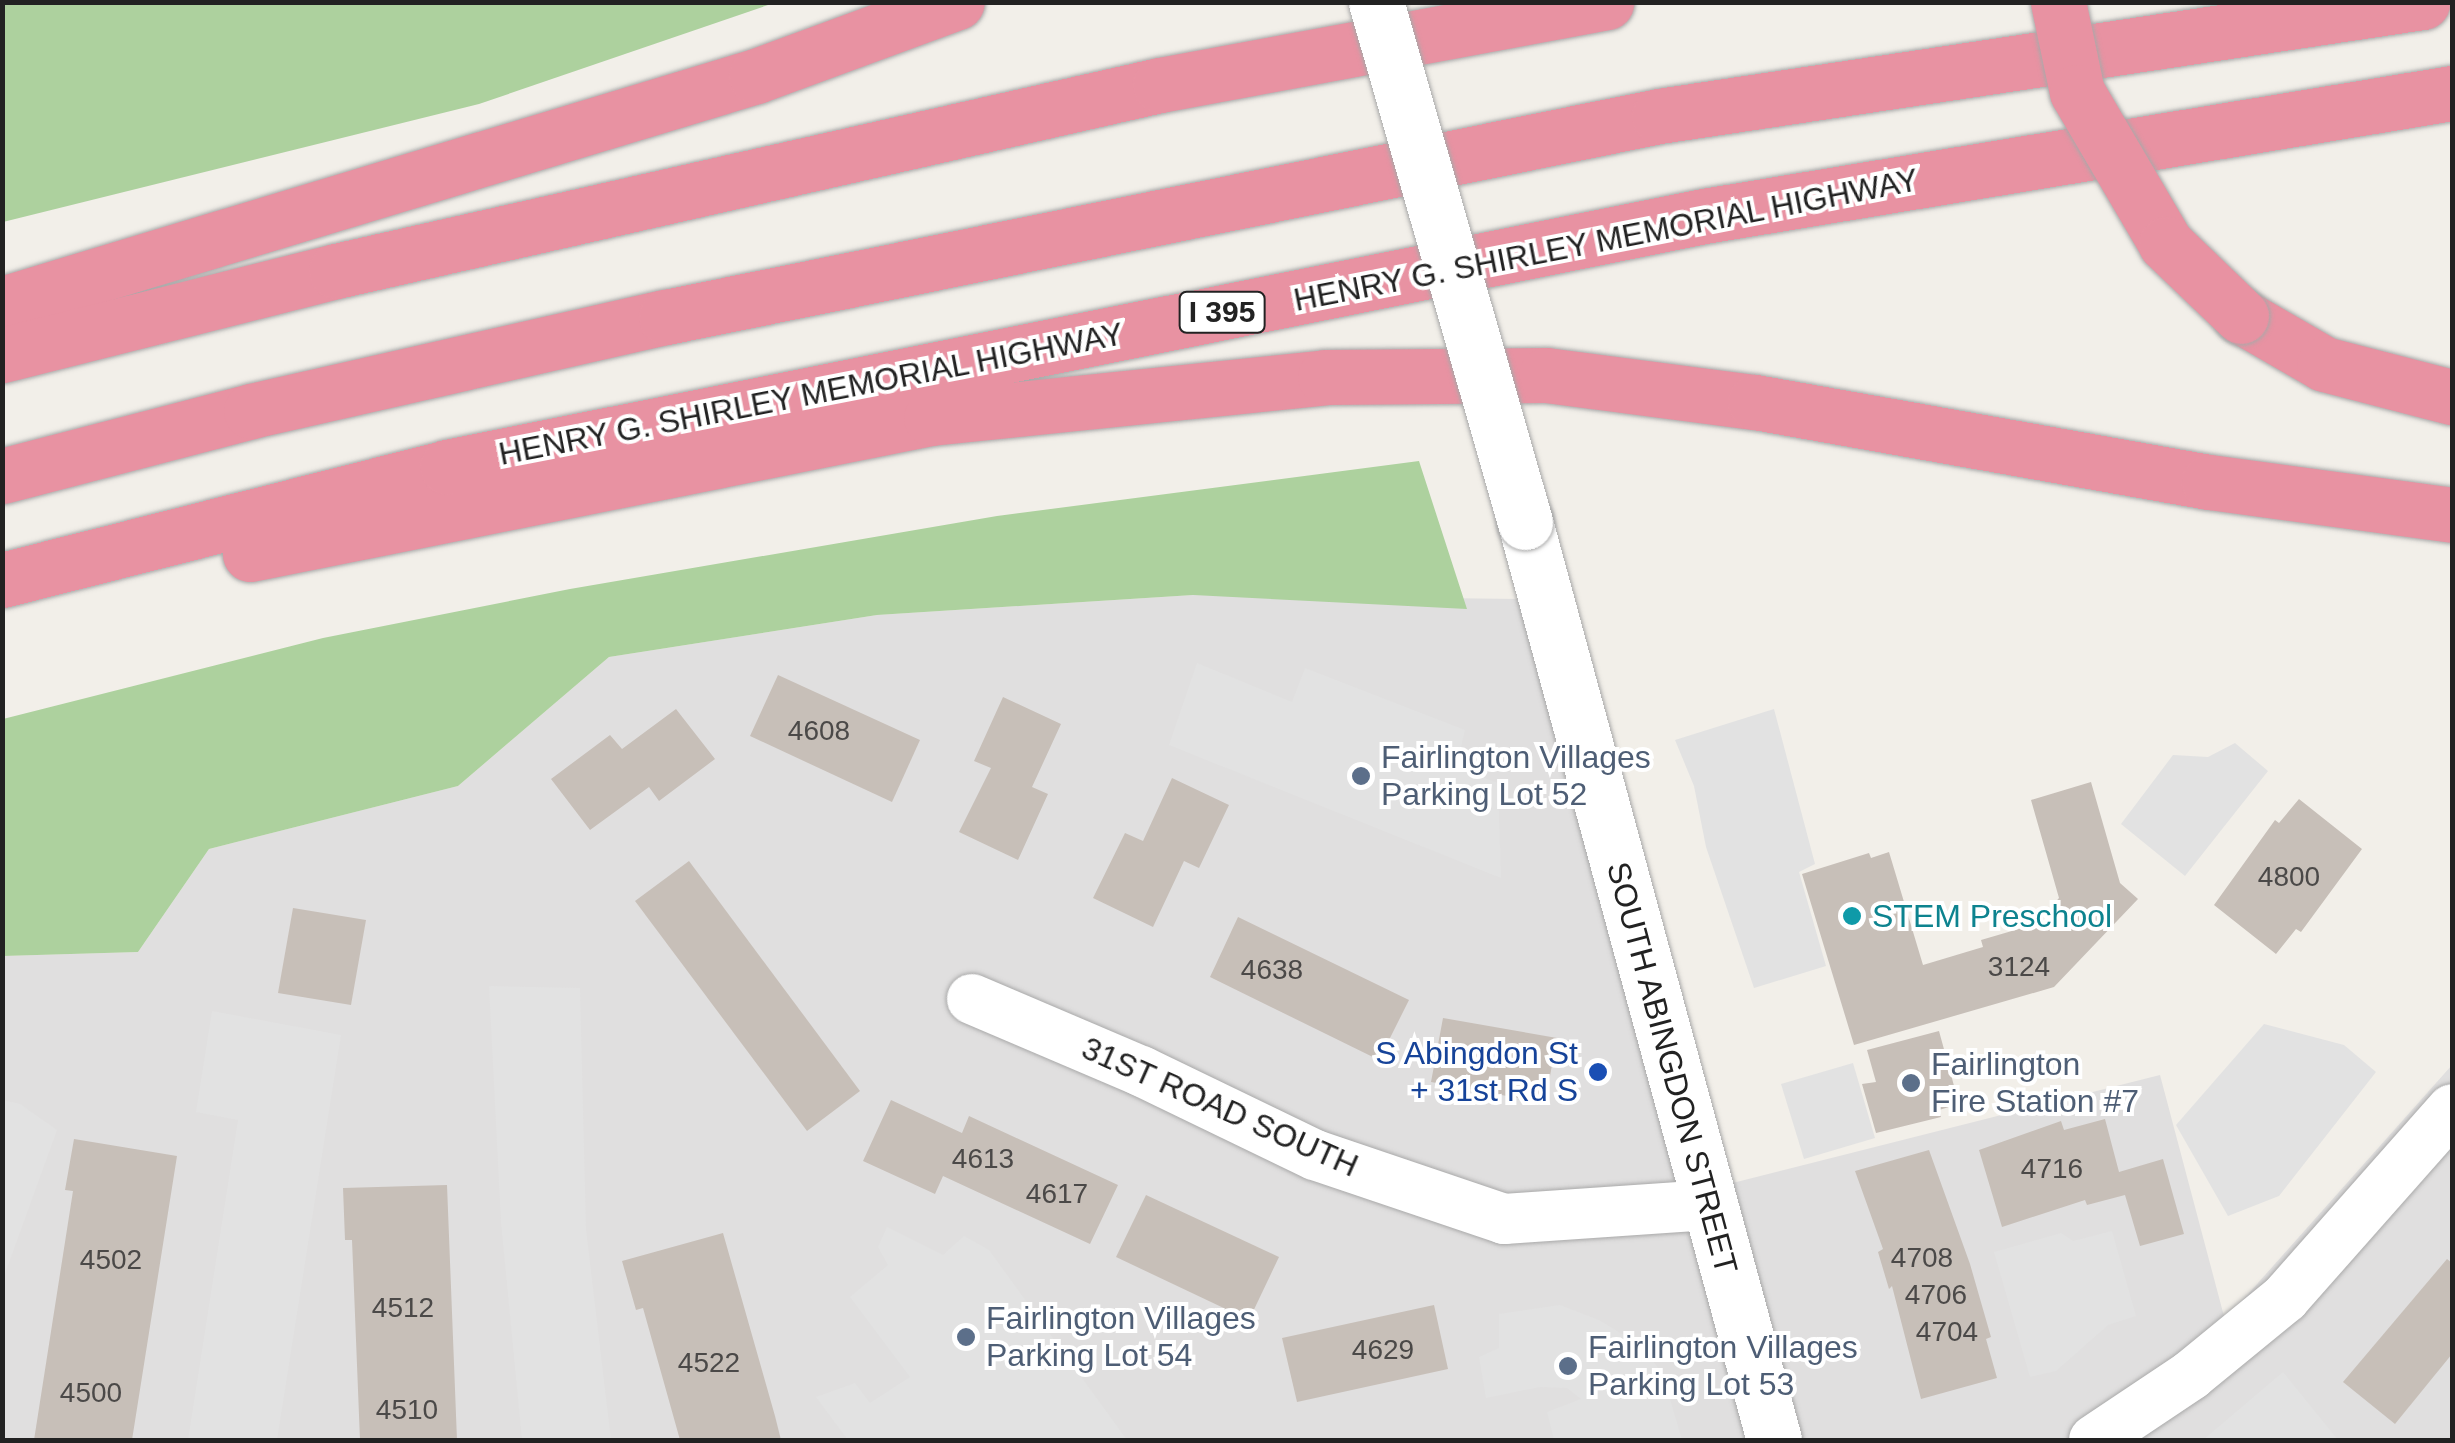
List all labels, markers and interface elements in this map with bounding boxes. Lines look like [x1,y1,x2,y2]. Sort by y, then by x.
street label: HENRY G. SHIRLEY MEMORIAL HIGHWAY [1289,160,1923,320]
road number: I 395 [1177,287,1267,337]
street label: HENRY G. SHIRLEY MEMORIAL HIGHWAY [494,314,1128,474]
house number: 4608 [788,714,850,748]
place label: Fairlington Villages Parking Lot 52 [1381,739,1651,814]
marker: Fairlington Villages Parking Lot 52 [1350,765,1372,787]
street label: SOUTH ABINGDON STREET [1598,857,1746,1279]
house number: 4800 [2258,860,2320,894]
place label: STEM Preschool [1872,897,2112,935]
marker: STEM Preschool [1841,905,1863,927]
house number: 3124 [1988,950,2050,984]
house number: 4638 [1241,953,1303,987]
street label: 31ST ROAD SOUTH [1076,1029,1364,1185]
place label: S Abingdon St + 31st Rd S [1373,1035,1578,1110]
place label: Fairlington Fire Station #7 [1931,1046,2139,1121]
marker: S Abingdon St + 31st Rd S [1587,1061,1609,1083]
marker: Fairlington Fire Station #7 [1900,1072,1922,1094]
house number: 4613 [952,1142,1014,1176]
house number: 4716 [2021,1152,2083,1186]
house number: 4617 [1026,1177,1088,1211]
house number: 4708 [1891,1241,1953,1275]
house number: 4502 [80,1243,142,1277]
house number: 4706 [1905,1278,1967,1312]
house number: 4512 [372,1291,434,1325]
place label: Fairlington Villages Parking Lot 54 [986,1300,1256,1375]
house number: 4704 [1916,1315,1978,1349]
marker: Fairlington Villages Parking Lot 54 [955,1326,977,1348]
place label: Fairlington Villages Parking Lot 53 [1588,1329,1858,1404]
house number: 4629 [1352,1333,1414,1367]
house number: 4522 [678,1346,740,1380]
marker: Fairlington Villages Parking Lot 53 [1557,1355,1579,1377]
house number: 4500 [60,1376,122,1410]
house number: 4510 [376,1393,438,1427]

